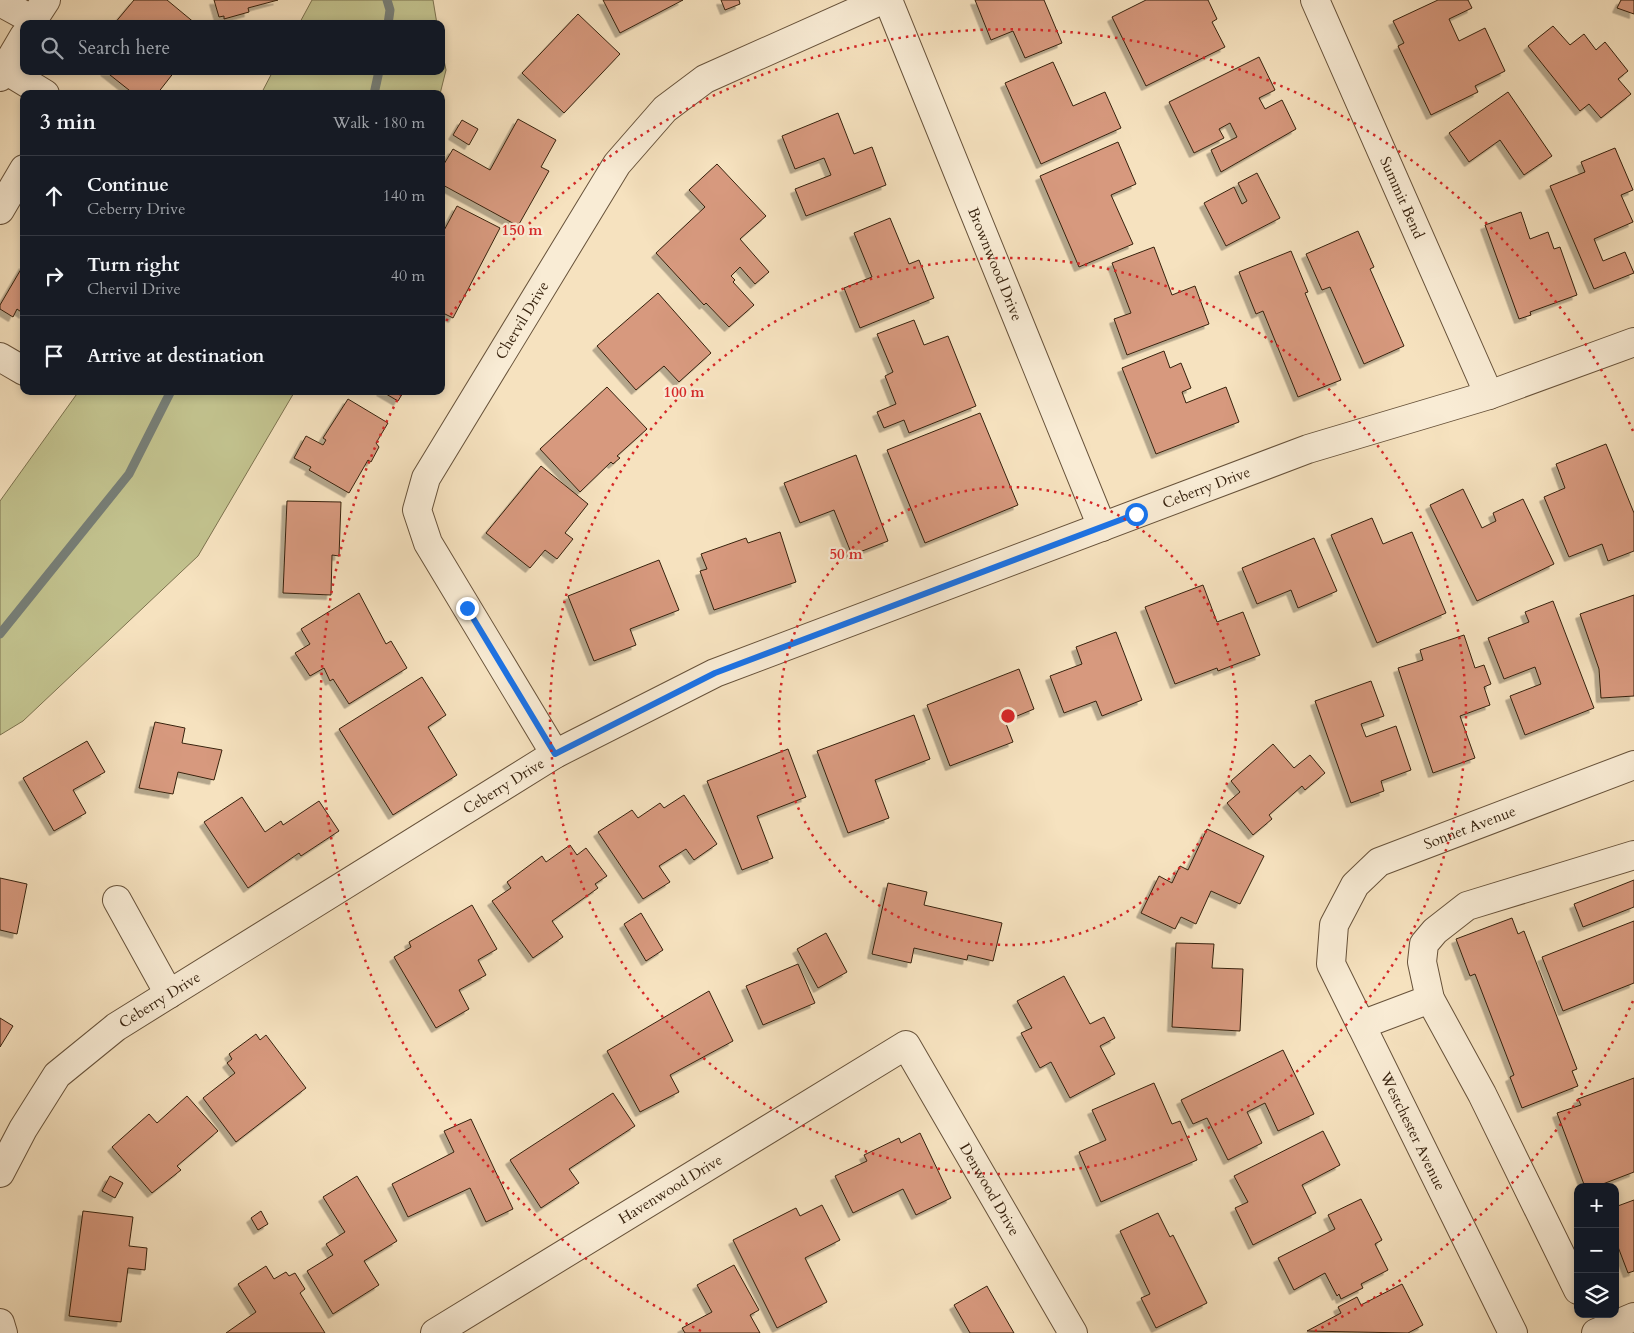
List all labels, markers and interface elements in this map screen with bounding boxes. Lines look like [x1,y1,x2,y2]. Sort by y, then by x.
search box [20,20,445,75]
icon: search [38,34,66,62]
text: Search here [78,35,170,61]
text: 3 min [40,108,96,137]
text: Walk · 180 m [333,112,425,134]
street label: Summit Bend [1375,154,1429,242]
text: Continue [87,172,169,198]
icon: ahead [40,182,68,210]
text: 140 m [383,185,425,207]
text: Ceberry Drive [87,198,185,220]
street label: Brownwood Drive [963,204,1027,324]
text: 150 m [502,220,543,240]
text: Turn right [87,252,179,278]
icon: right [40,262,68,290]
text: 40 m [391,265,425,287]
street label: Chervil Drive [491,277,553,363]
text: Chervil Drive [87,278,181,300]
icon: arrive [40,342,68,370]
text: Arrive at destination [87,343,264,369]
text: 100 m [664,382,705,402]
street label: Ceberry Drive [1160,462,1253,513]
route start [1125,503,1148,526]
text: 50 m [829,544,863,564]
route end [456,597,479,620]
centre of rings [999,707,1017,725]
street label: Ceberry Drive [459,753,548,819]
street label: Sonnet Avenue [1421,801,1519,854]
street label: Ceberry Drive [115,967,204,1033]
street label: Westchester Avenue [1375,1067,1451,1194]
street label: Denwood Drive [955,1139,1025,1240]
street label: Havenwood Drive [615,1149,726,1228]
map controls [1574,1183,1619,1318]
button: + [1574,1183,1619,1228]
button: − [1574,1228,1619,1273]
button: layers [1574,1273,1619,1318]

